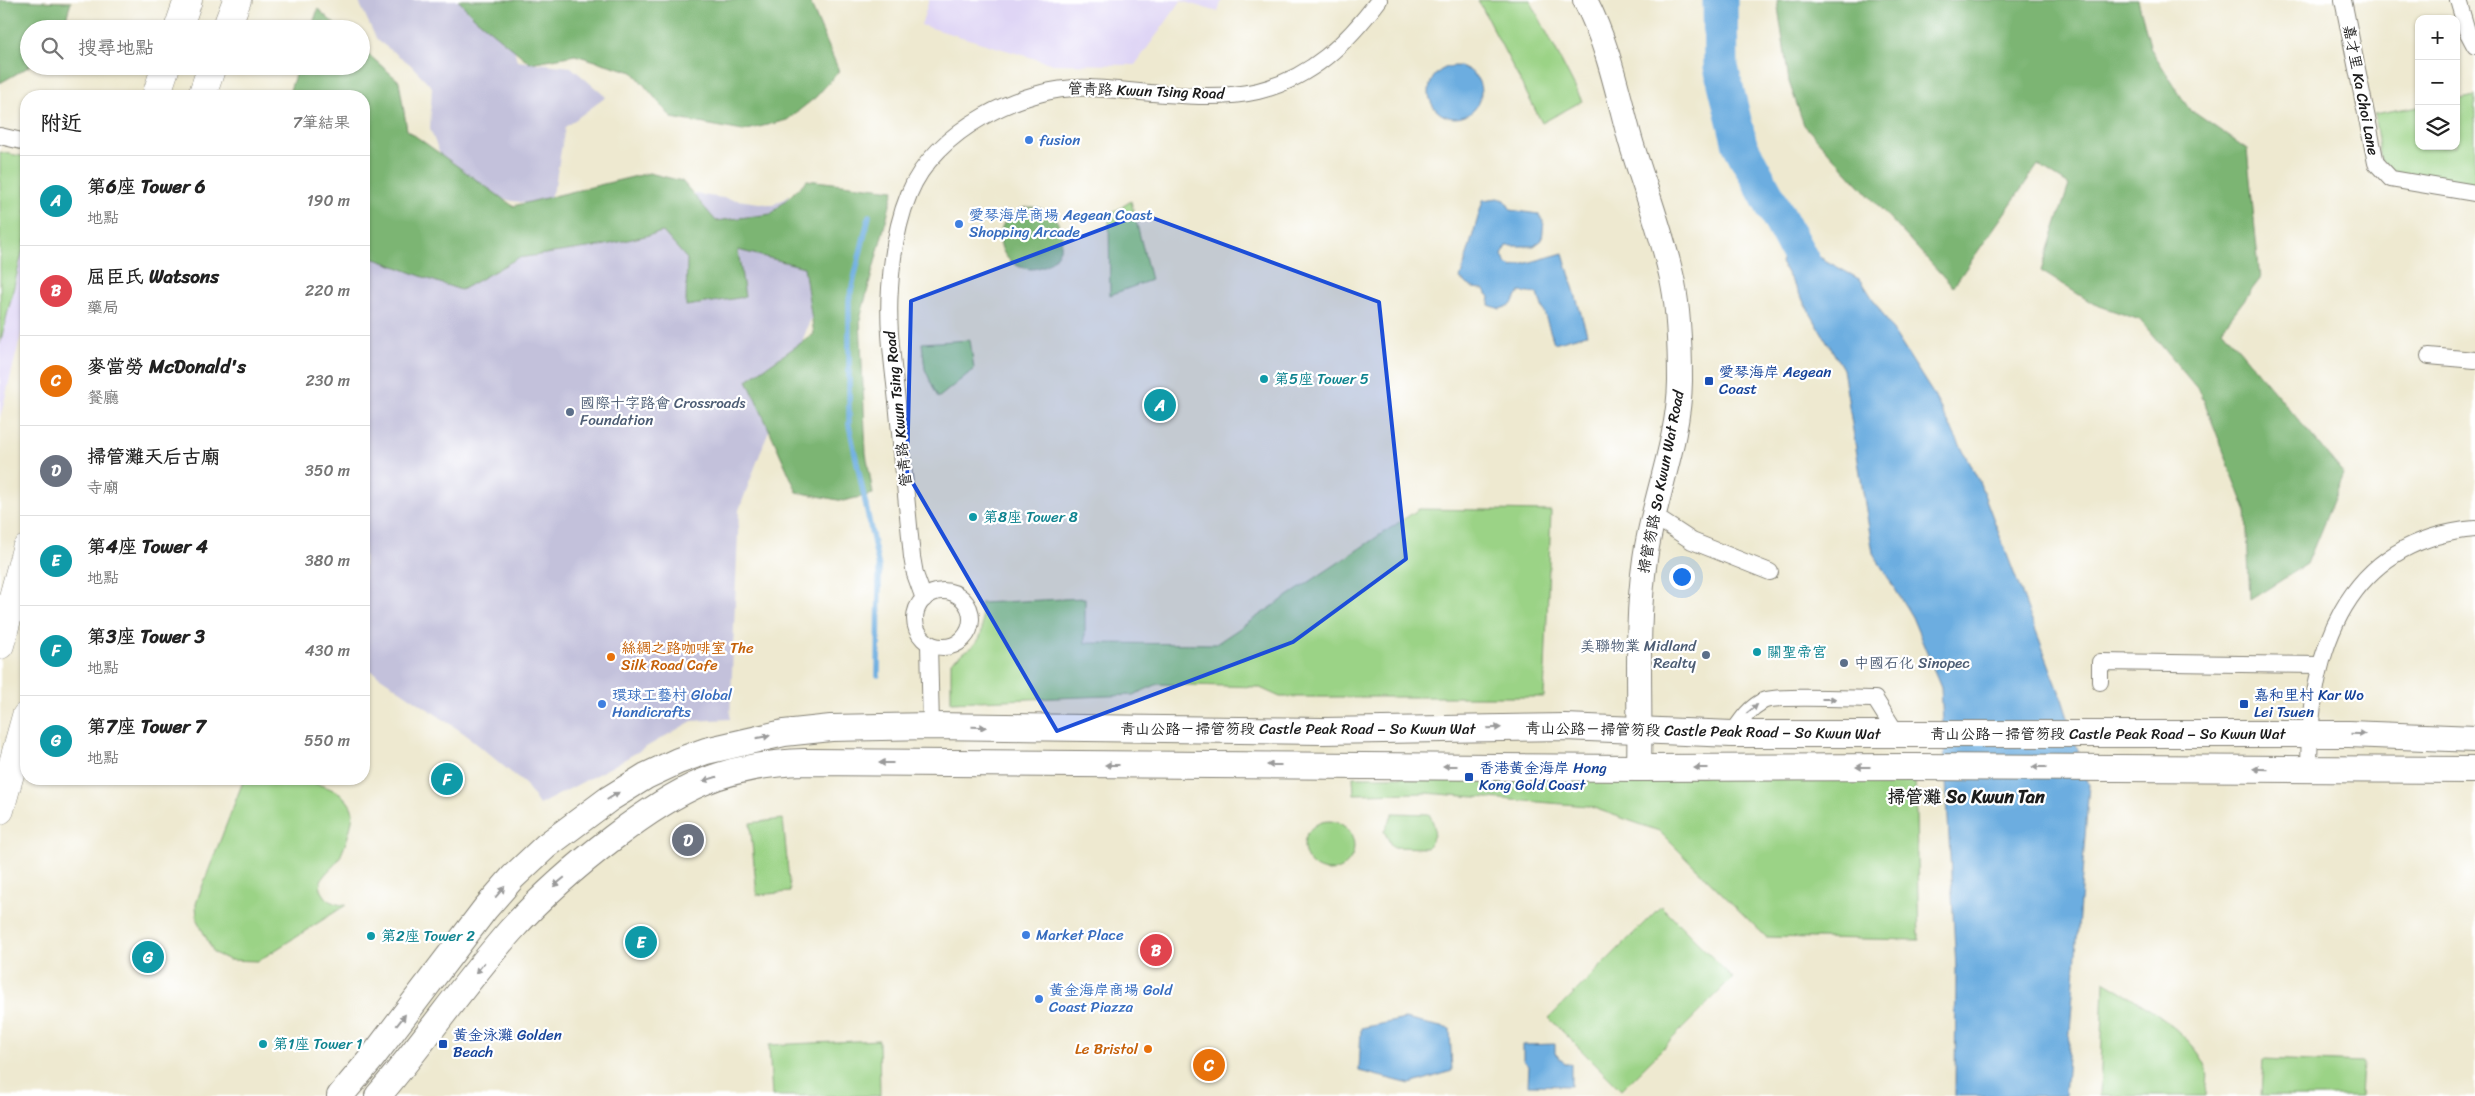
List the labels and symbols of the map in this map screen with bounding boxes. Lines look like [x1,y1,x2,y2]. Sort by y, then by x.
street label: 嘉才里 Ka Choi Lane [2336,22,2386,158]
street label: 管青路 Kwun Tsing Road [1067,75,1226,107]
place label: fusion [1039,127,1080,153]
marker: fusion [1023,134,1035,146]
place label: 愛琴海岸商場 Aegean Coast Shopping Arcade [969,202,1153,245]
marker: 愛琴海岸商場 Aegean Coast Shopping Arcade [953,218,965,230]
street label: 管青路 Kwun Tsing Road [877,329,919,488]
place label: 愛琴海岸 Aegean Coast [1719,359,1831,402]
place label: 第5座 Tower 5 [1274,366,1369,392]
marker: 第5座 Tower 5 [1258,373,1270,385]
marker: 愛琴海岸 Aegean Coast [1703,375,1715,387]
pin: A [1144,386,1176,424]
street label: 掃管笏路 So Kwun Wat Road [1630,387,1692,576]
place label: 國際十字路會 Crossroads Foundation [580,390,746,433]
marker: 國際十字路會 Crossroads Foundation [564,406,576,418]
place label: 第8座 Tower 8 [983,504,1078,530]
marker: 第8座 Tower 8 [967,511,979,523]
your location [1669,564,1695,590]
place label: 美聯物業 Midland Realty [1580,633,1697,676]
place label: 絲綢之路咖啡室 The Silk Road Cafe [621,635,754,678]
place label: 關聖帝宮 [1767,639,1827,665]
marker: 關聖帝宮 [1751,646,1763,658]
marker: 美聯物業 Midland Realty [1700,649,1712,661]
place label: 中國石化 Sinopec [1854,650,1970,676]
marker: 絲綢之路咖啡室 The Silk Road Cafe [605,651,617,663]
marker: 中國石化 Sinopec [1838,657,1850,669]
place label: 環球工藝村 Global Handicrafts [612,682,733,725]
place label: 嘉和里村 Kar Wo Lei Tsuen [2254,682,2364,725]
one-way arrow [1821,695,1837,703]
marker: 環球工藝村 Global Handicrafts [596,698,608,710]
marker: 嘉和里村 Kar Wo Lei Tsuen [2238,698,2250,710]
one-way arrow [1746,704,1759,714]
street label: 青山公路－掃管笏段 Castle Peak Road – So Kwun Wat [1525,715,1882,747]
street label: 青山公路－掃管笏段 Castle Peak Road – So Kwun Wat [1120,716,1477,742]
street label: 青山公路－掃管笏段 Castle Peak Road – So Kwun Wat [1930,721,2287,747]
one-way arrow [972,723,988,731]
one-way arrow [1486,724,1502,732]
one-way arrow [2350,730,2366,738]
one-way arrow [756,732,772,740]
place label: 香港黃金海岸 Hong Kong Gold Coast [1479,755,1607,798]
pin: F [431,760,463,798]
one-way arrow [878,760,894,768]
one-way arrow [1104,760,1120,768]
one-way arrow [1266,761,1282,769]
one-way arrow [1442,762,1458,770]
one-way arrow [1855,763,1871,771]
one-way arrow [2030,763,2046,771]
one-way arrow [1692,764,1708,772]
one-way arrow [2252,765,2268,773]
marker: 香港黃金海岸 Hong Kong Gold Coast [1463,771,1475,783]
one-way arrow [703,775,718,783]
district label: 掃管灘 So Kwun Tan [1887,781,2045,813]
one-way arrow [607,792,620,801]
pin: D [672,821,704,859]
one-way arrow [553,876,566,887]
one-way arrow [494,886,506,898]
place label: Market Place [1036,922,1124,948]
place label: 第2座 Tower 2 [381,923,475,949]
pin: E [625,923,657,961]
marker: Market Place [1020,929,1032,941]
marker: 第2座 Tower 2 [365,930,377,942]
pin: B [1140,931,1172,969]
pin: G [132,938,164,976]
one-way arrow [474,961,485,974]
place label: 黃金海岸商場 Gold Coast Piazza [1049,977,1173,1020]
marker: 黃金海岸商場 Gold Coast Piazza [1033,993,1045,1005]
one-way arrow [395,1014,406,1027]
place label: 黃金泳灘 Golden Beach [453,1022,562,1065]
place label: 第1座 Tower 1 [273,1031,363,1057]
place label: Le Bristol [1075,1036,1139,1062]
marker: 第1座 Tower 1 [257,1038,269,1050]
marker: 黃金泳灘 Golden Beach [437,1038,449,1050]
marker: Le Bristol [1142,1043,1154,1055]
pin: C [1193,1046,1225,1084]

